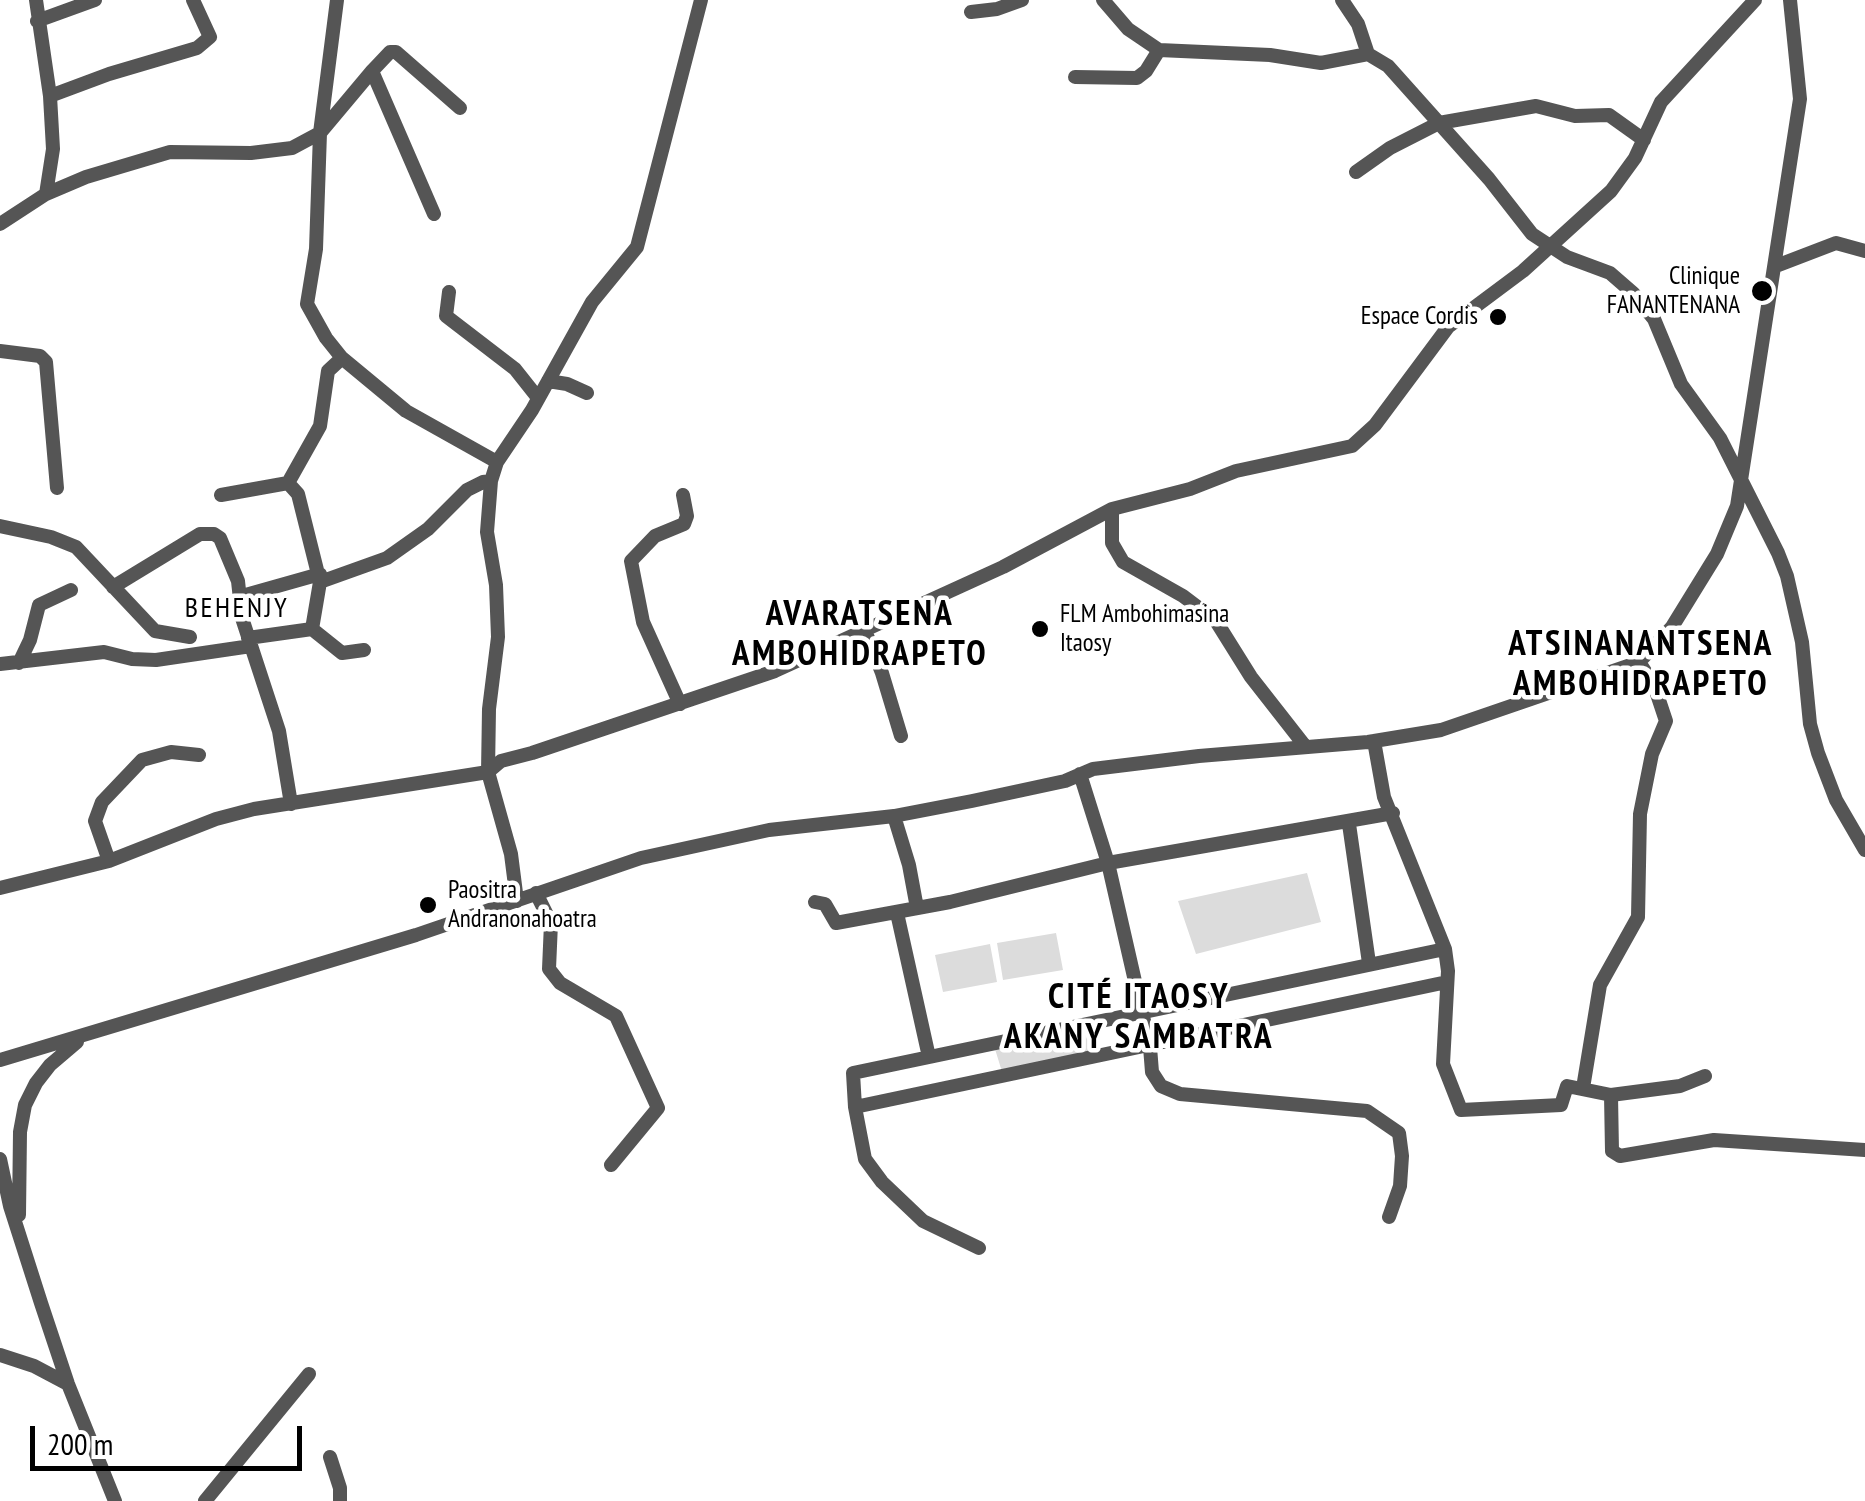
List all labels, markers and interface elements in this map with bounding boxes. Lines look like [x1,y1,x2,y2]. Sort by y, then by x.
place label: Clinique FANANTENANA [1607,262,1740,321]
marker: Clinique FANANTENANA [1749,278,1775,304]
place label: Espace Cordis [1361,302,1478,332]
marker: Espace Cordis [1487,306,1509,328]
district label: BEHENJY [185,592,289,626]
district label: AVARATSENA AMBOHIDRAPETO [732,594,988,676]
place label: FLM Ambohimasina Itaosy [1060,600,1229,659]
marker: FLM Ambohimasina Itaosy [1029,618,1051,640]
district label: ATSINANANTSENA AMBOHIDRAPETO [1508,624,1774,706]
place label: Paositra Andranonahoatra [448,876,597,935]
marker: Paositra Andranonahoatra [417,894,439,916]
district label: CITÉ ITAOSY AKANY SAMBATRA [1004,977,1274,1059]
scale bar [35,1406,308,1468]
text: 200 m [47,1424,113,1463]

